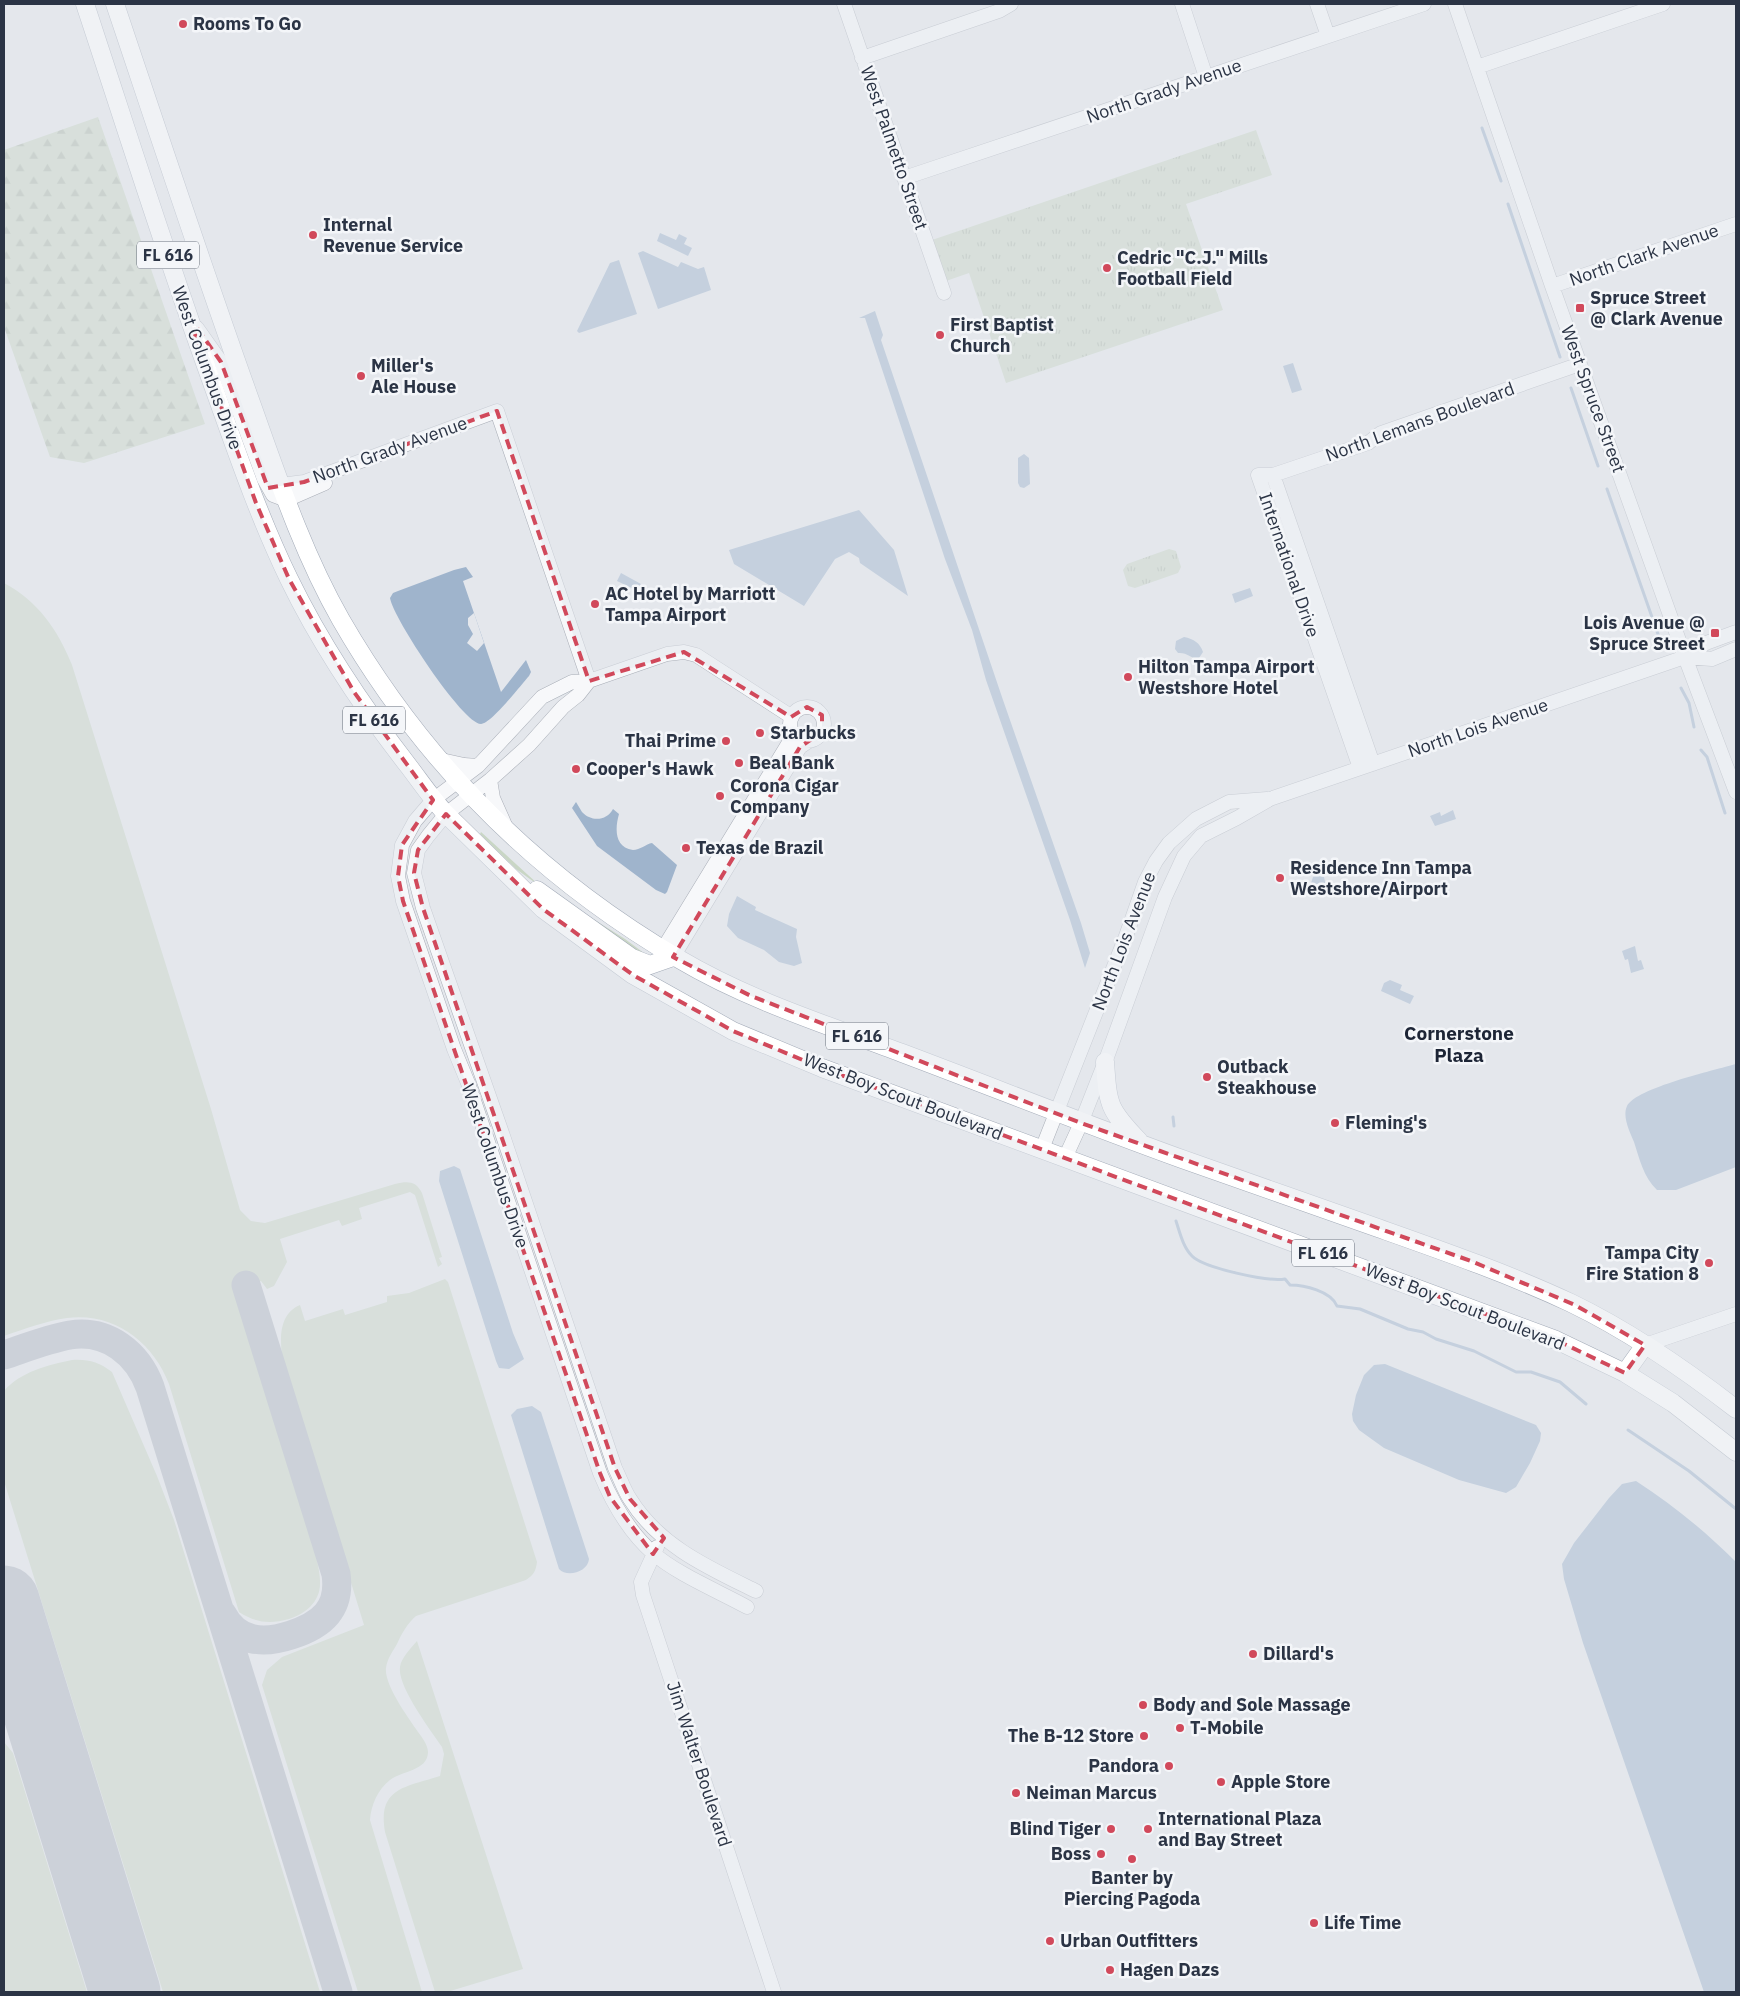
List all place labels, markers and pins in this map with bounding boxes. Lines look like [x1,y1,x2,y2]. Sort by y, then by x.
place label: Rooms To Go [193,12,301,35]
marker: Rooms To Go [177,18,189,30]
place label: Internal Revenue Service [323,213,463,257]
marker: Internal Revenue Service [307,229,319,241]
place label: Cedric "C.J." Mills Football Field [1117,246,1268,290]
marker: Cedric "C.J." Mills Football Field [1101,262,1113,274]
place label: Spruce Street @ Clark Avenue [1590,286,1723,330]
marker: Spruce Street @ Clark Avenue [1574,302,1586,314]
place label: First Baptist Church [950,313,1054,357]
marker: First Baptist Church [934,329,946,341]
place label: Miller's Ale House [371,354,456,398]
marker: Miller's Ale House [355,370,367,382]
place label: AC Hotel by Marriott Tampa Airport [605,582,776,626]
marker: AC Hotel by Marriott Tampa Airport [589,598,601,610]
place label: Lois Avenue @ Spruce Street [1584,611,1705,655]
marker: Lois Avenue @ Spruce Street [1709,627,1721,639]
place label: Hilton Tampa Airport Westshore Hotel [1138,655,1315,699]
marker: Hilton Tampa Airport Westshore Hotel [1122,671,1134,683]
place label: Starbucks [770,721,856,744]
marker: Starbucks [754,727,766,739]
place label: Thai Prime [625,729,716,752]
marker: Thai Prime [720,735,732,747]
place label: Beal Bank [749,751,835,774]
place label: Cooper's Hawk [586,757,714,780]
marker: Beal Bank [733,757,745,769]
marker: Cooper's Hawk [570,763,582,775]
place label: Corona Cigar Company [730,774,839,818]
marker: Corona Cigar Company [714,790,726,802]
place label: Texas de Brazil [696,836,824,859]
marker: Texas de Brazil [680,842,692,854]
place label: Residence Inn Tampa Westshore/Airport [1290,856,1472,900]
marker: Residence Inn Tampa Westshore/Airport [1274,872,1286,884]
place label: Outback Steakhouse [1217,1055,1317,1099]
marker: Outback Steakhouse [1201,1071,1213,1083]
place label: Fleming's [1345,1111,1427,1134]
marker: Fleming's [1329,1117,1341,1129]
place label: Tampa City Fire Station 8 [1586,1241,1699,1285]
marker: Tampa City Fire Station 8 [1703,1257,1715,1269]
place label: Dillard's [1263,1642,1334,1665]
marker: Dillard's [1247,1648,1259,1660]
place label: Body and Sole Massage [1153,1693,1351,1716]
marker: Body and Sole Massage [1137,1699,1149,1711]
place label: T-Mobile [1190,1716,1264,1739]
marker: T-Mobile [1174,1722,1186,1734]
place label: The B-12 Store [1008,1724,1134,1747]
marker: The B-12 Store [1138,1730,1150,1742]
place label: Pandora [1088,1754,1159,1777]
marker: Pandora [1163,1760,1175,1772]
place label: Apple Store [1231,1770,1330,1793]
marker: Apple Store [1215,1776,1227,1788]
place label: Neiman Marcus [1026,1781,1157,1804]
marker: Neiman Marcus [1010,1787,1022,1799]
place label: International Plaza and Bay Street [1158,1807,1322,1851]
place label: Blind Tiger [1010,1817,1101,1840]
marker: Blind Tiger [1105,1823,1117,1835]
marker: International Plaza and Bay Street [1142,1823,1154,1835]
place label: Boss [1051,1842,1091,1865]
marker: Boss [1095,1848,1107,1860]
marker: Banter by Piercing Pagoda [1126,1853,1138,1865]
place label: Banter by Piercing Pagoda [1064,1866,1200,1910]
place label: Life Time [1324,1911,1401,1934]
marker: Life Time [1308,1917,1320,1929]
place label: Urban Outfitters [1060,1929,1198,1952]
marker: Urban Outfitters [1044,1935,1056,1947]
place label: Hagen Dazs [1120,1958,1219,1981]
marker: Hagen Dazs [1104,1964,1116,1976]

